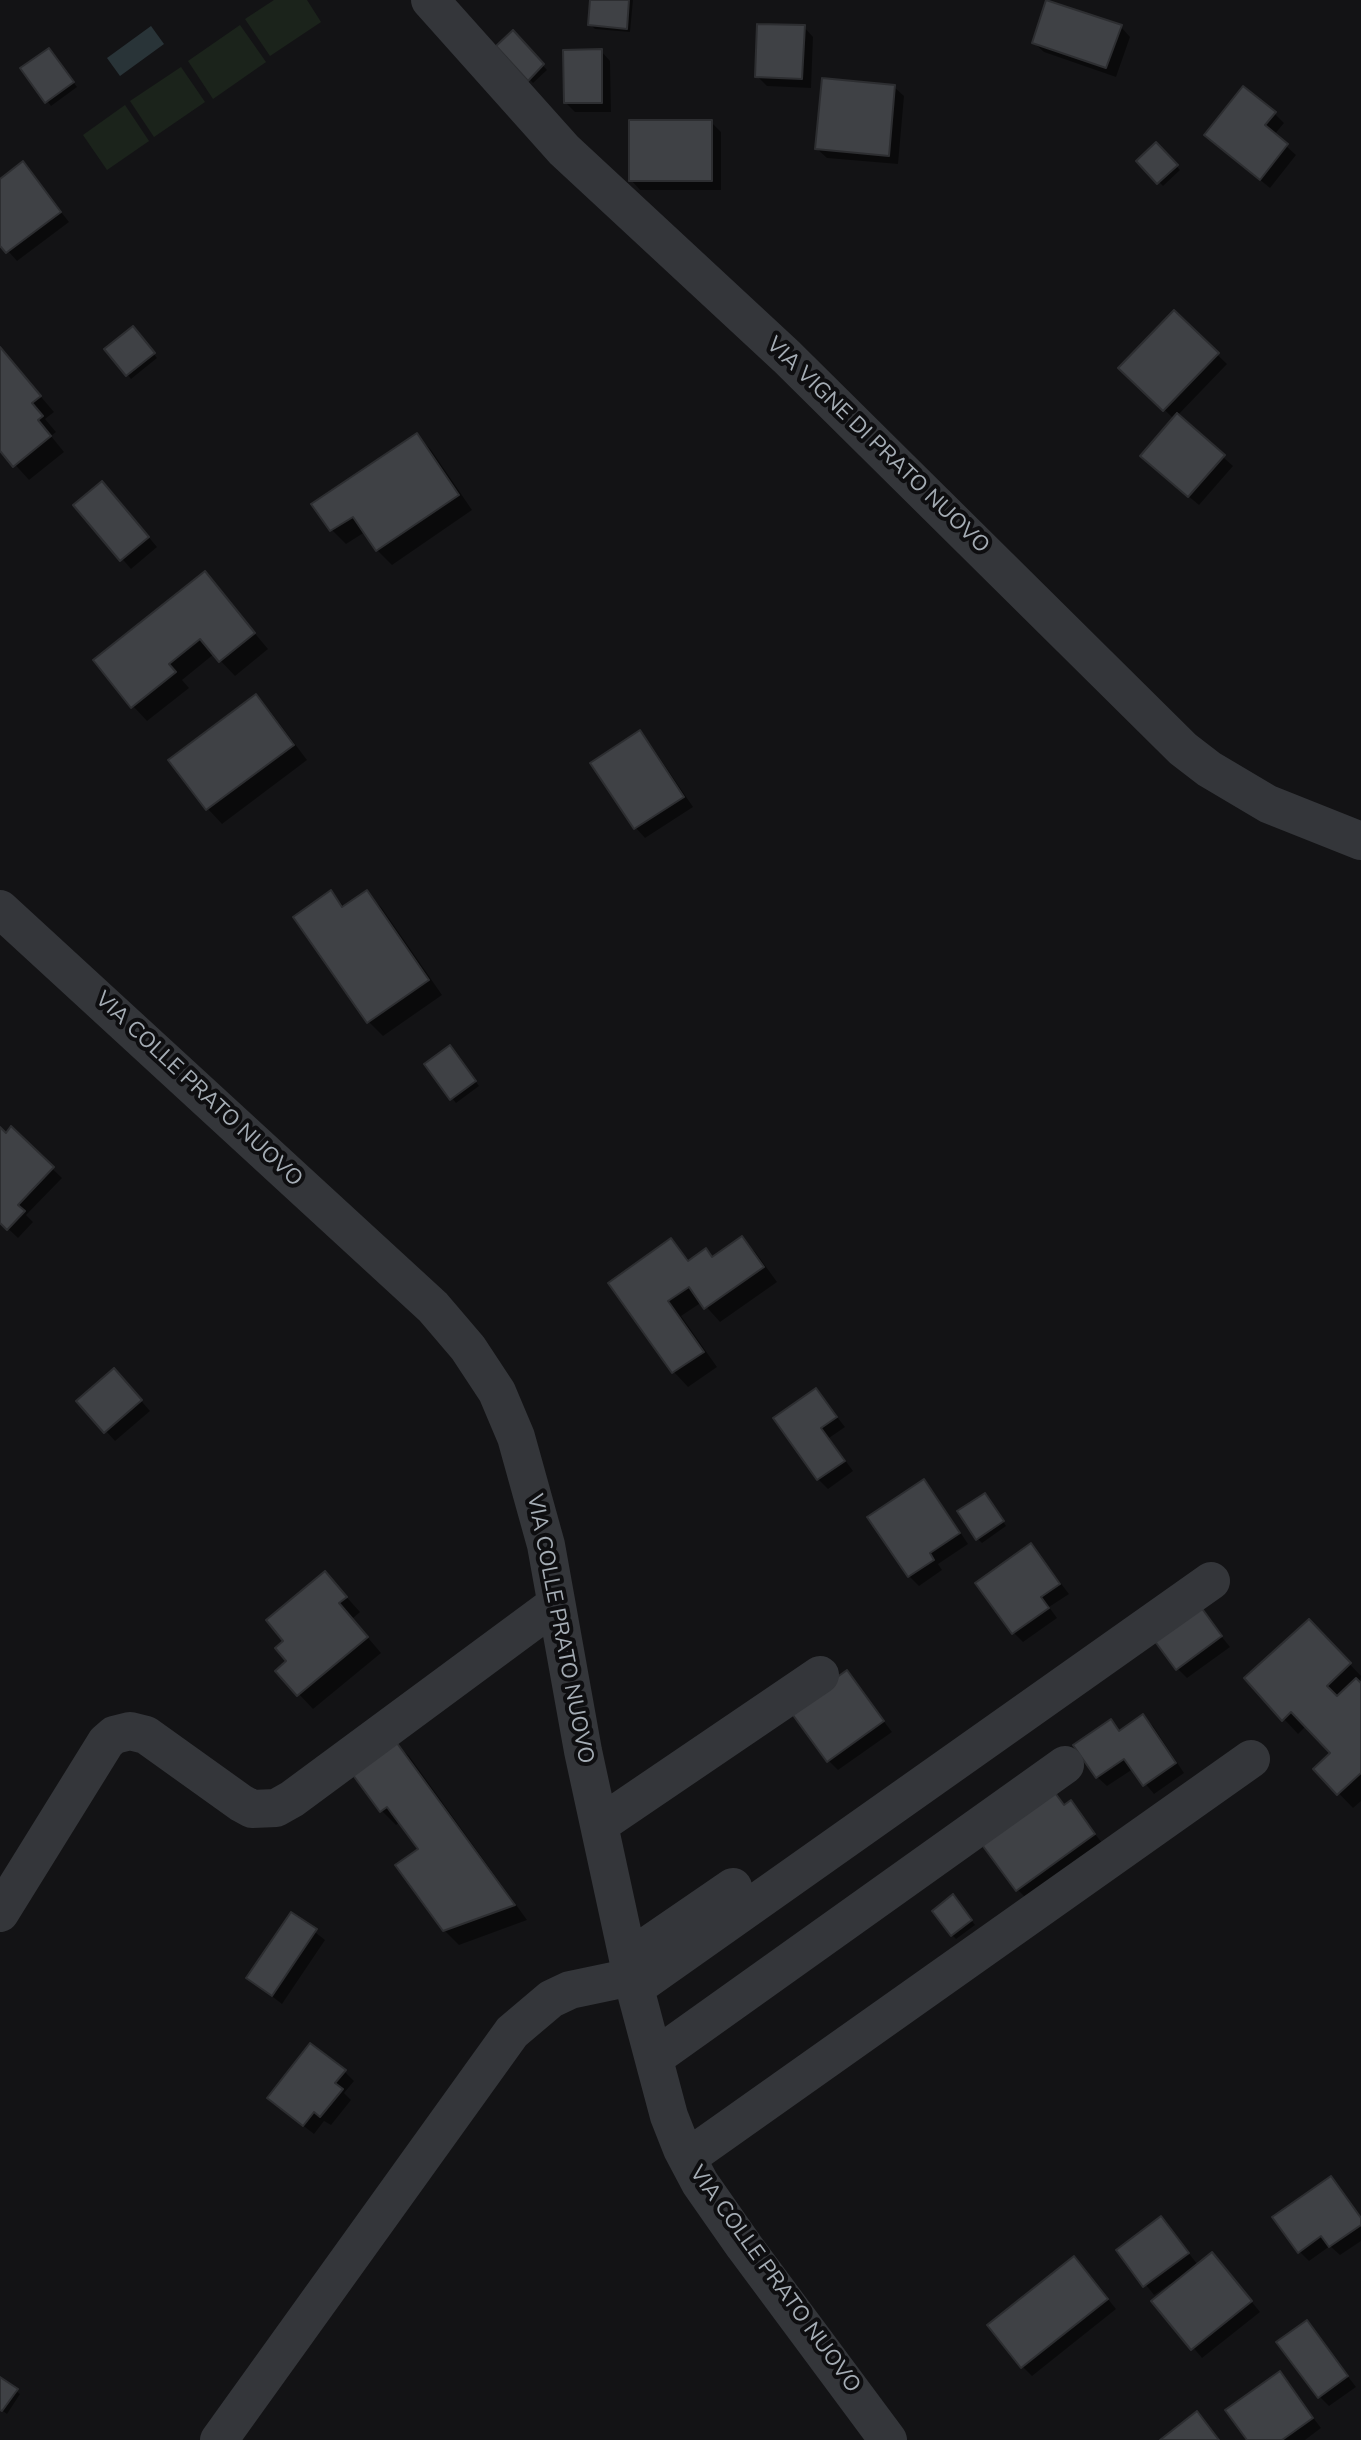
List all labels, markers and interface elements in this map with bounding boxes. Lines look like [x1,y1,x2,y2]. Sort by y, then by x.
street label: VIA VIGNE DI PRATO NUOVO [760,332,994,560]
street label: VIA COLLE PRATO NUOVO [89,987,307,1193]
street label: VIA COLLE PRATO NUOVO [520,1492,598,1766]
street label: VIA COLLE PRATO NUOVO [683,2161,865,2399]

